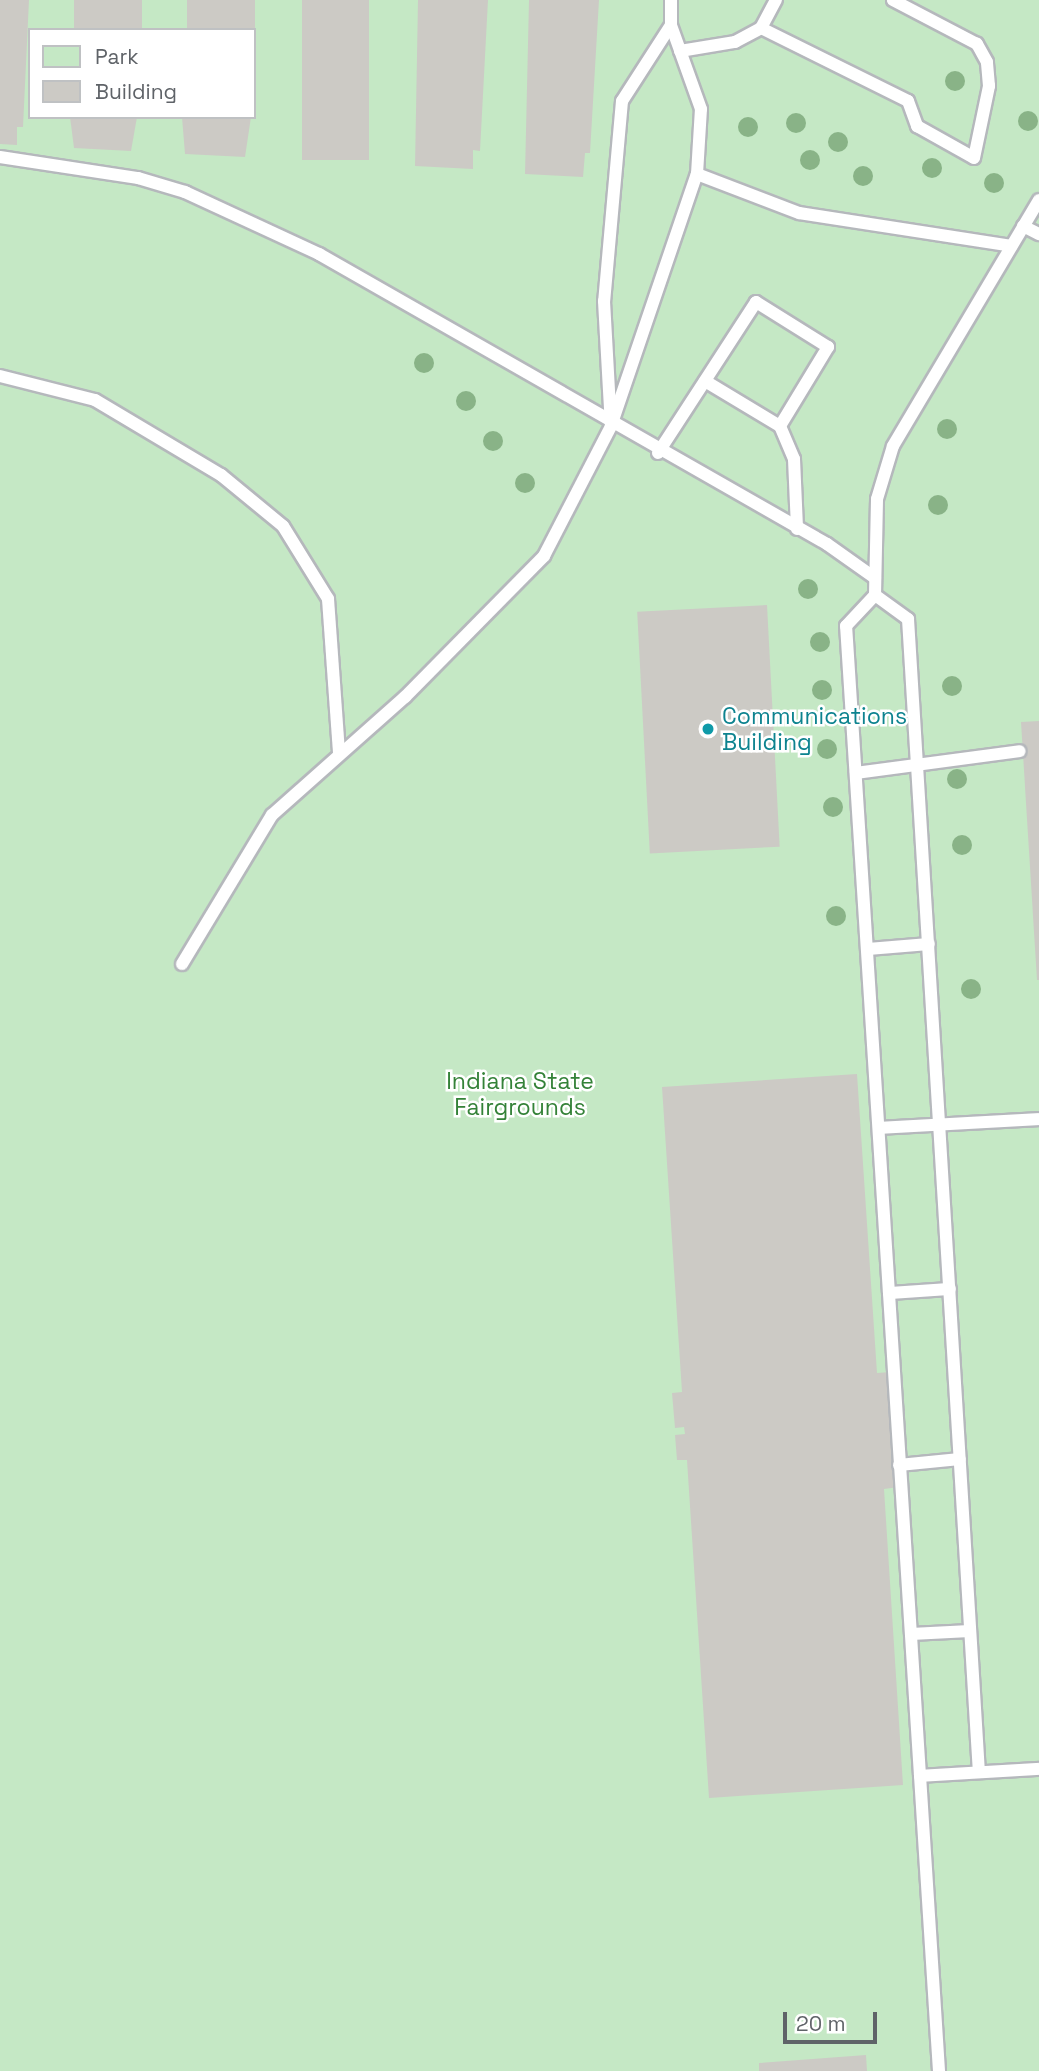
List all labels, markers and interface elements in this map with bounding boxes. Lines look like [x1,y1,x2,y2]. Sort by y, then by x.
legend [28,28,256,119]
text: Park [95,43,139,70]
text: Building [95,78,177,105]
place label: Communications Building [722,702,907,756]
marker: Communications Building [700,721,716,737]
park label: Indiana State Fairgrounds [446,1067,594,1121]
scale bar [787,1997,881,2041]
text: 20 m [796,2010,846,2037]

